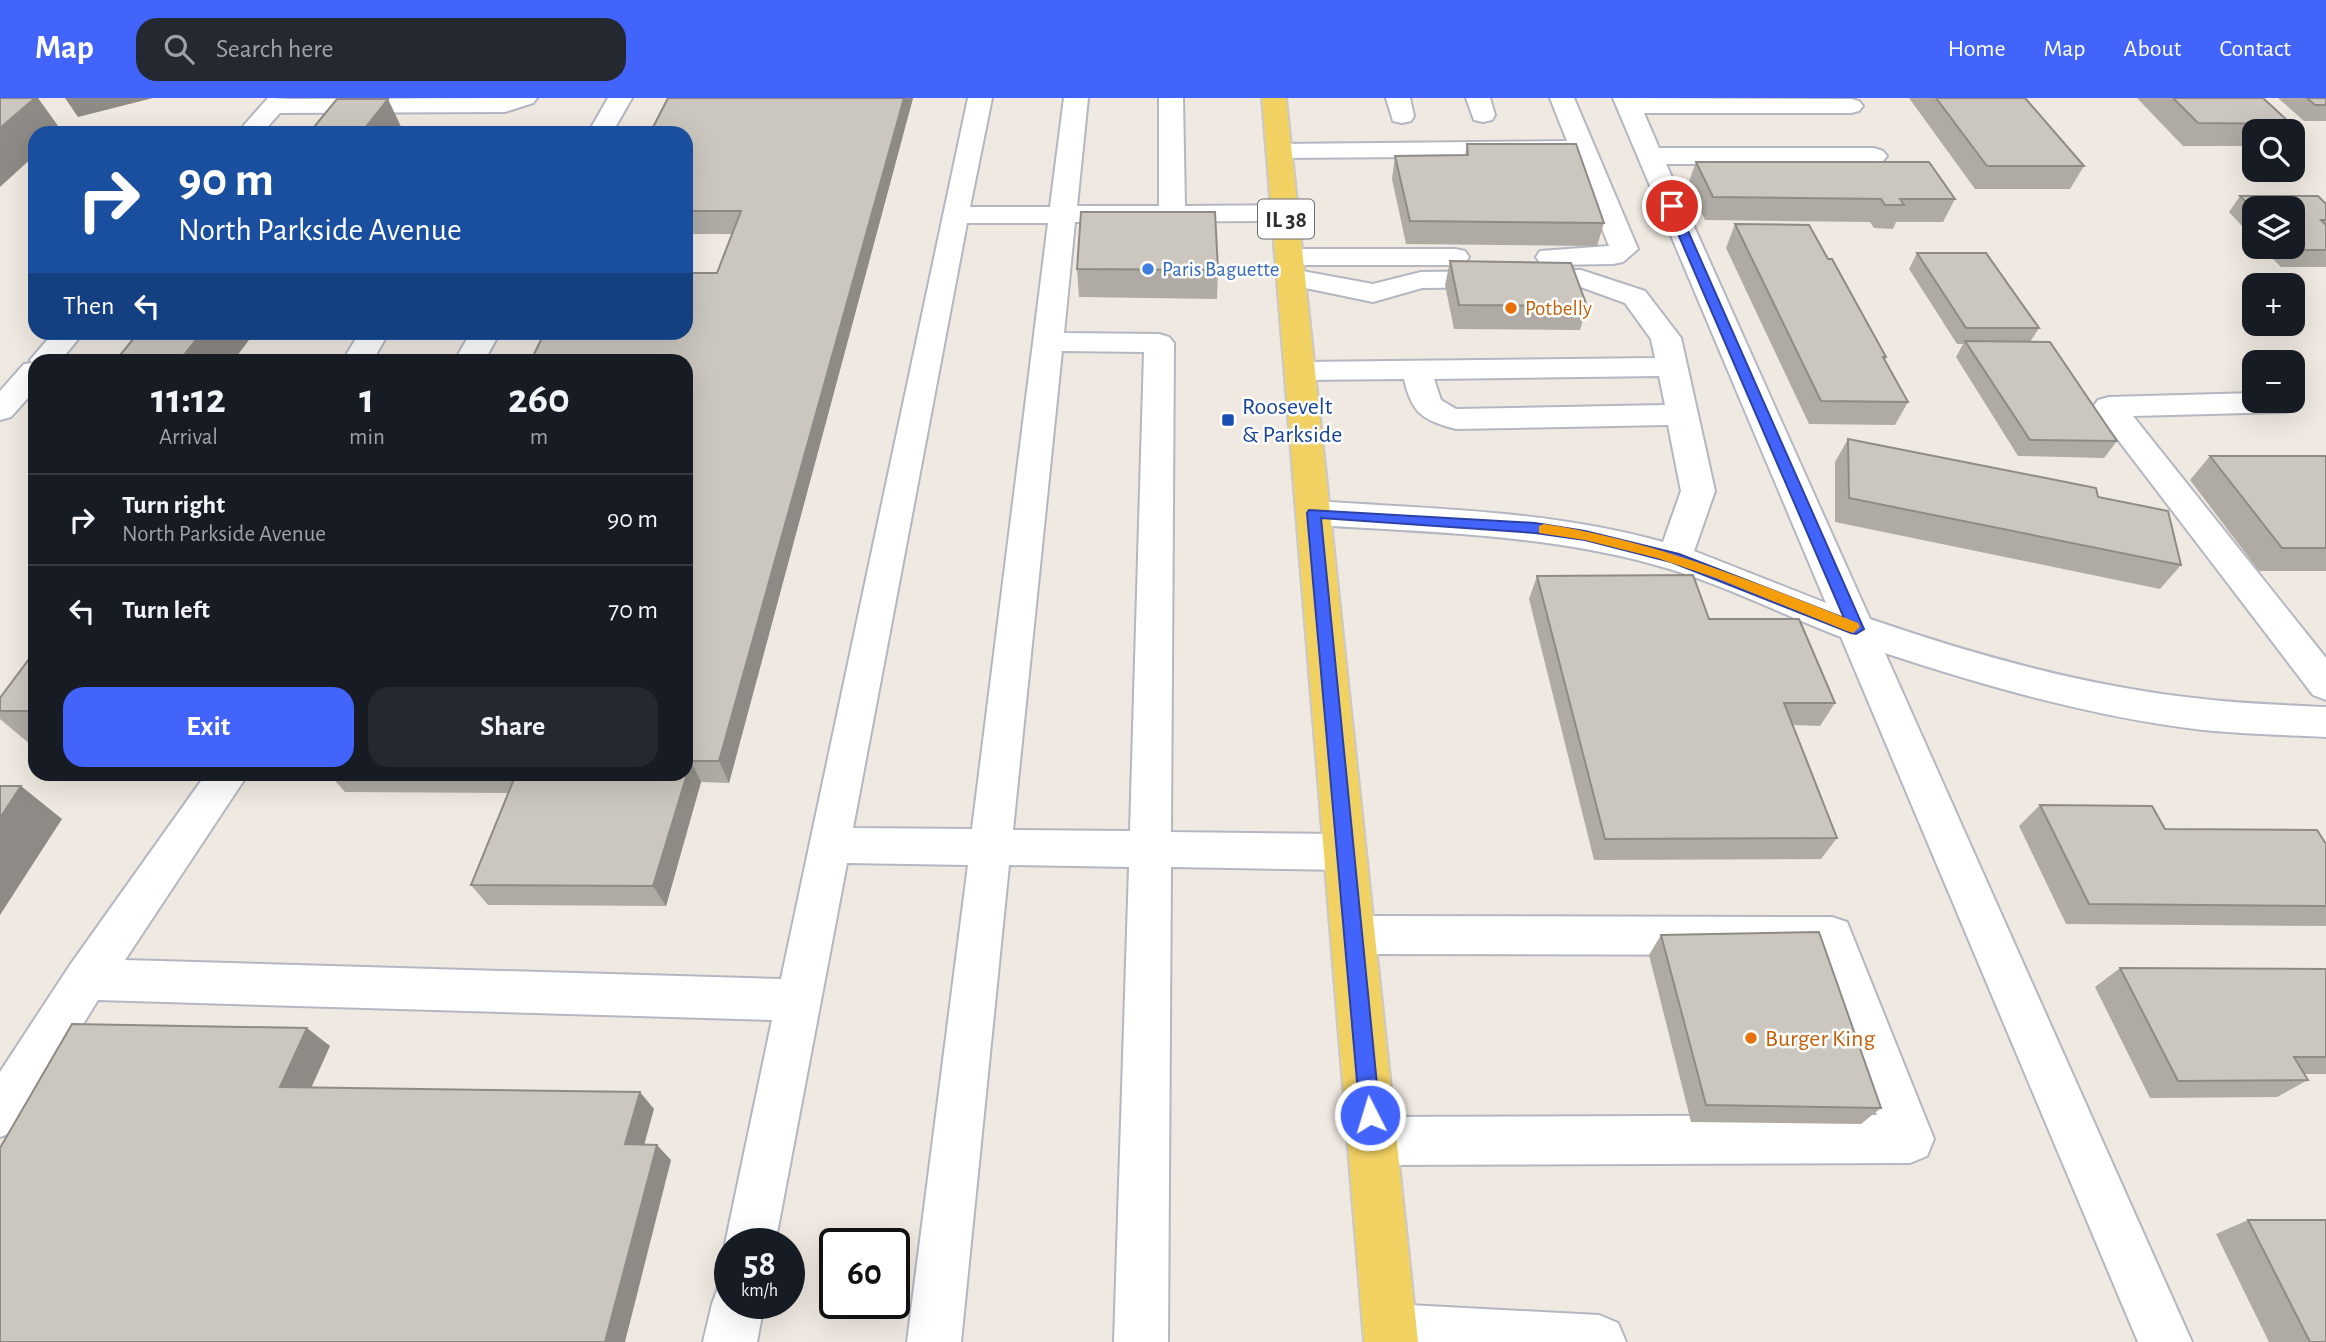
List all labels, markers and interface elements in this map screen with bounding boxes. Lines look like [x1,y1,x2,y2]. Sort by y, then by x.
search box [136,18,626,81]
icon: search [160,30,198,68]
text: Map [35,32,94,65]
text: Search here [216,36,334,62]
text: Home [1948,37,2006,61]
text: Map [2044,37,2086,61]
text: About [2124,37,2181,61]
text: Contact [2219,37,2291,61]
map controls [2242,119,2305,413]
button: search [2242,119,2305,182]
icon: right [63,154,154,245]
text: 90 m [178,156,274,205]
pin [1642,176,1702,236]
icon: arrive [1653,187,1691,225]
button: layers [2242,196,2305,259]
road number: IL 38 [1258,200,1314,238]
text: North Parkside Avenue [178,214,462,246]
place label: Paris Baguette [1162,259,1279,280]
marker: Paris Baguette [1140,261,1156,277]
button: + [2242,273,2305,336]
icon: left [128,287,166,325]
text: Then [63,293,114,319]
place label: Potbelly [1525,298,1592,319]
marker: Potbelly [1503,300,1519,316]
button: − [2242,350,2305,413]
text: 11:12 [151,378,226,420]
text: 1 [359,378,374,420]
text: 260 [508,378,570,420]
place label: Roosevelt & Parkside [1242,395,1342,447]
marker: Roosevelt & Parkside [1220,412,1236,428]
text: Arrival [159,426,218,449]
text: min [349,426,385,449]
text: m [530,426,548,449]
text: Turn right [122,492,225,518]
icon: right [63,501,101,539]
text: 90 m [607,506,658,532]
text: North Parkside Avenue [122,523,326,546]
icon: left [63,592,101,630]
text: Turn left [122,597,210,623]
text: 70 m [608,597,658,623]
button: Exit [63,687,354,767]
button: Share [368,687,658,767]
place label: Burger King [1765,1027,1875,1051]
marker: Burger King [1743,1030,1759,1046]
position arrow [1333,1078,1407,1152]
speed limit sign: 60 [819,1228,910,1319]
text: 58 [743,1247,776,1282]
text: km/h [741,1282,778,1300]

